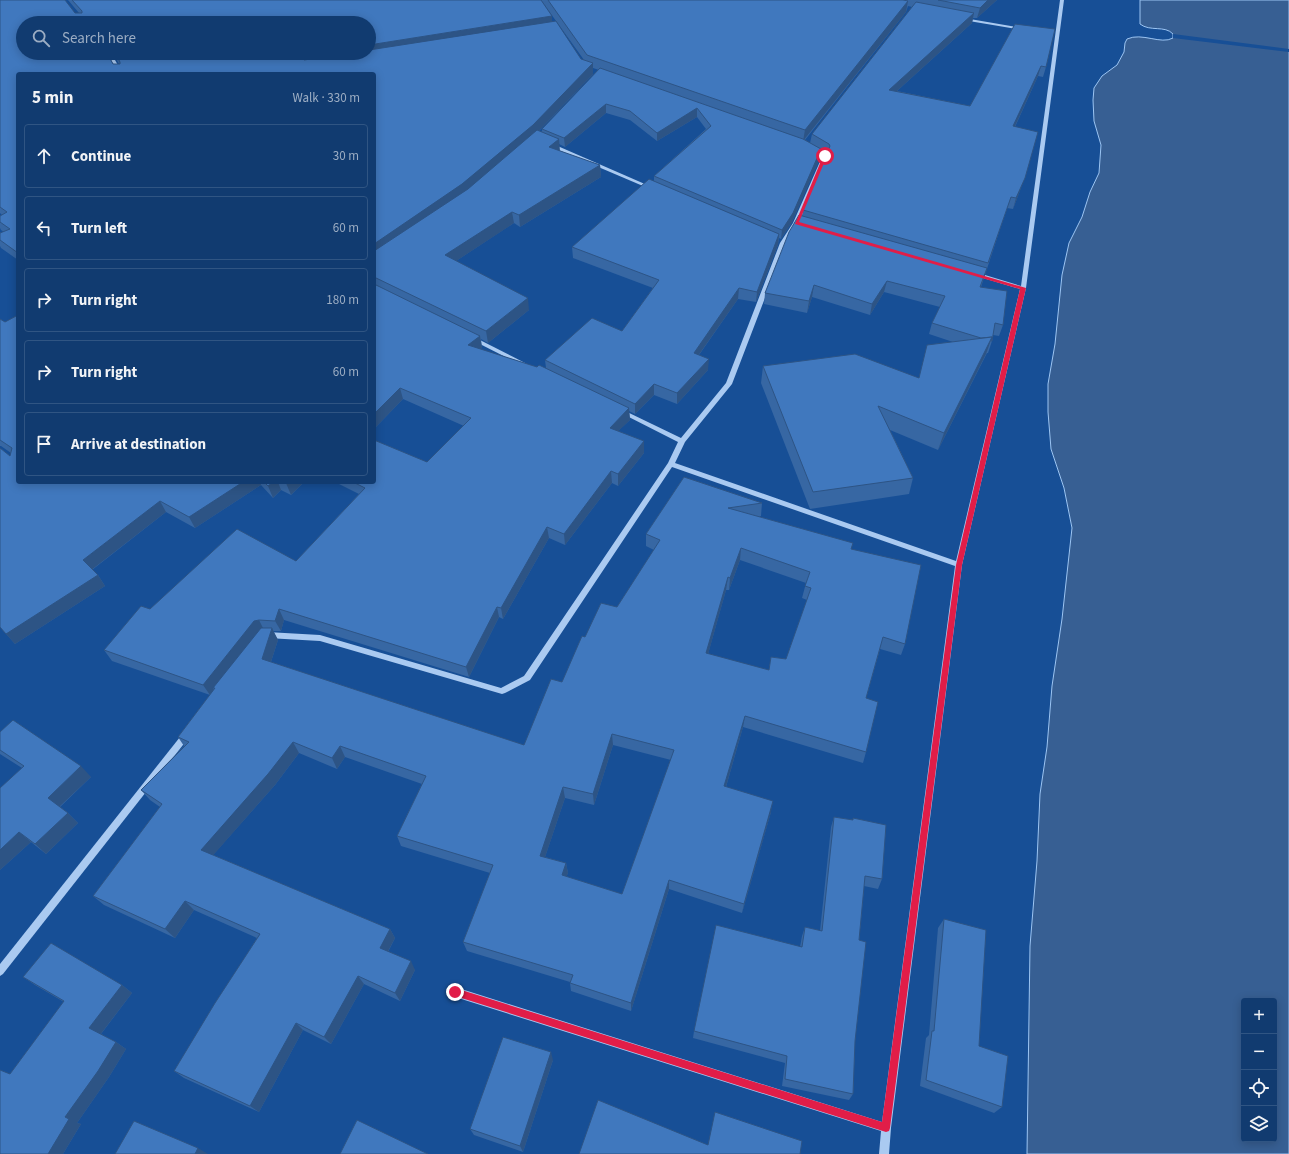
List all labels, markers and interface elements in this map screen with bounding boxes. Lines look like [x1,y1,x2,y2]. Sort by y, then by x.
search box [16,16,376,60]
icon: search [30,27,52,49]
text: Search here [62,28,136,49]
text: 5 min [32,86,73,110]
text: Walk · 330 m [292,89,360,107]
icon: ahead [33,145,55,167]
text: Continue [71,146,131,167]
text: 30 m [333,147,359,165]
route start [816,147,834,165]
icon: left [33,217,55,239]
text: Turn left [71,218,127,239]
text: 60 m [333,219,359,237]
icon: right [33,289,55,311]
text: Turn right [71,290,137,311]
text: 180 m [326,291,359,309]
icon: right [33,361,55,383]
text: Turn right [71,362,137,383]
text: 60 m [333,363,359,381]
icon: arrive [33,433,55,455]
text: Arrive at destination [71,434,206,455]
route end [446,983,464,1001]
map controls [1241,998,1277,1142]
button: + [1241,998,1277,1034]
button: − [1241,1034,1277,1070]
button: locate [1241,1070,1277,1106]
button: layers [1241,1106,1277,1142]

